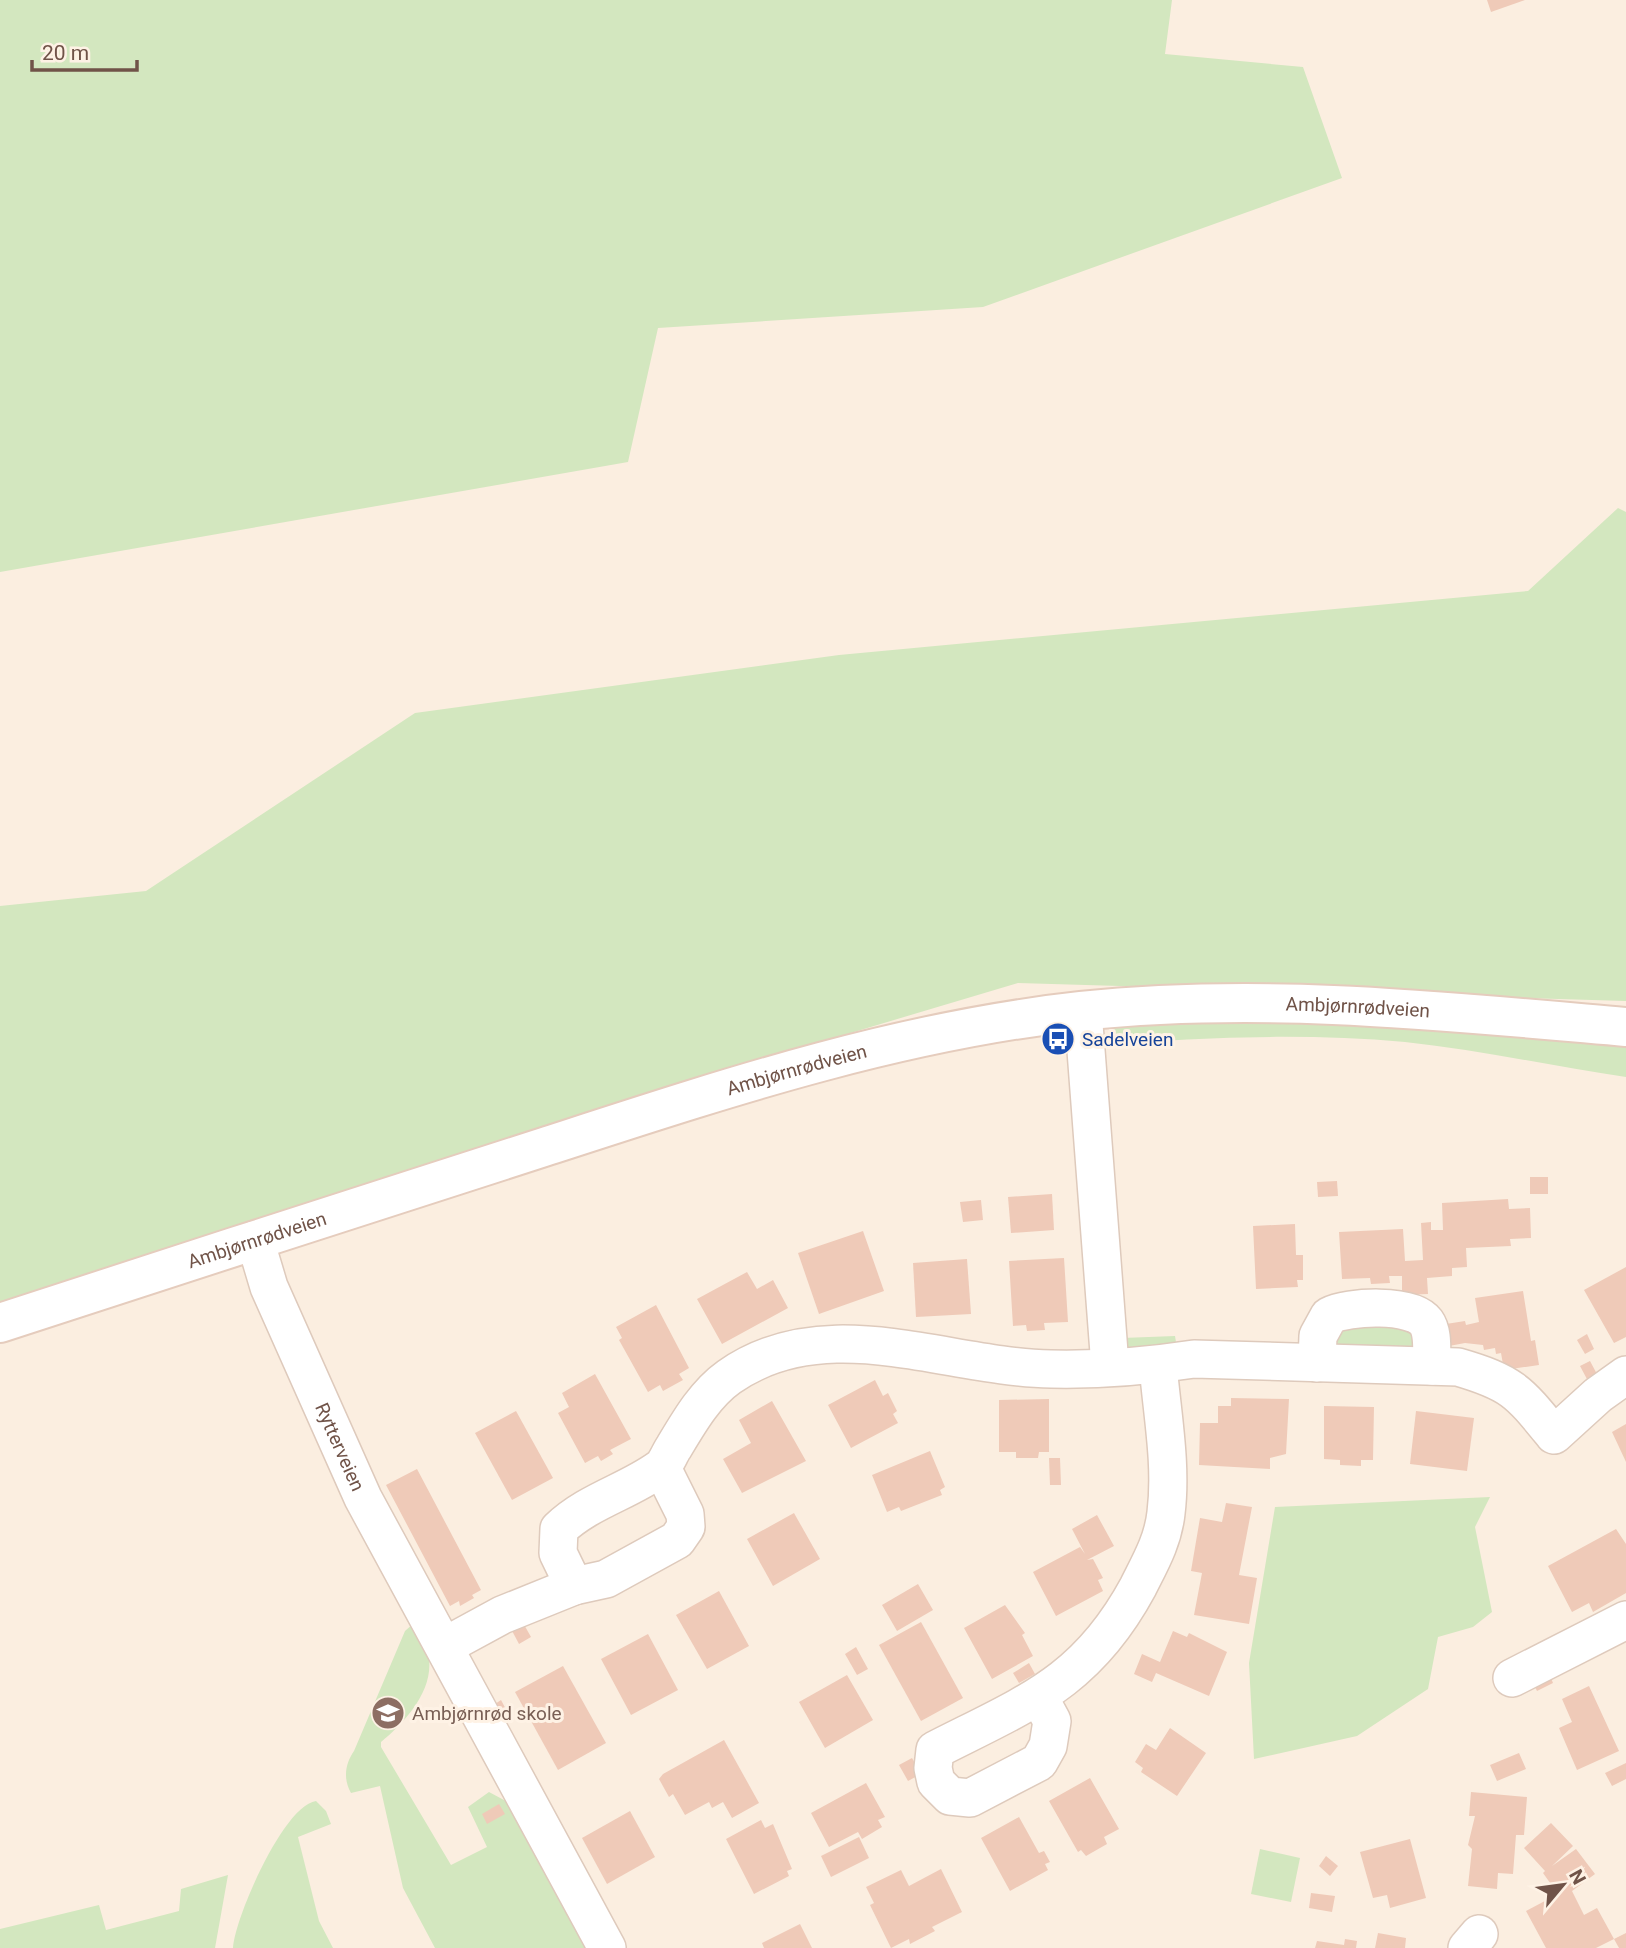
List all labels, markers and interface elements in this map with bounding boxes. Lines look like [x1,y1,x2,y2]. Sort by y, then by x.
scale bar [32,28,136,72]
text: 20 m [42,41,89,65]
street label: Ambjørnrødveien [1286,992,1431,1022]
bus stop icon: Sadelveien [1039,1020,1077,1058]
place label: Sadelveien [1082,1028,1173,1051]
street label: Ambjørnrødveien [724,1039,869,1100]
street label: Ambjørnrødveien [185,1206,329,1273]
street label: Rytterveien [311,1399,370,1495]
school or university icon: Ambjørnrød skole [369,1694,407,1732]
place label: Ambjørnrød skole [412,1702,562,1725]
north arrow [1528,1850,1598,1920]
text: N [1564,1866,1591,1888]

